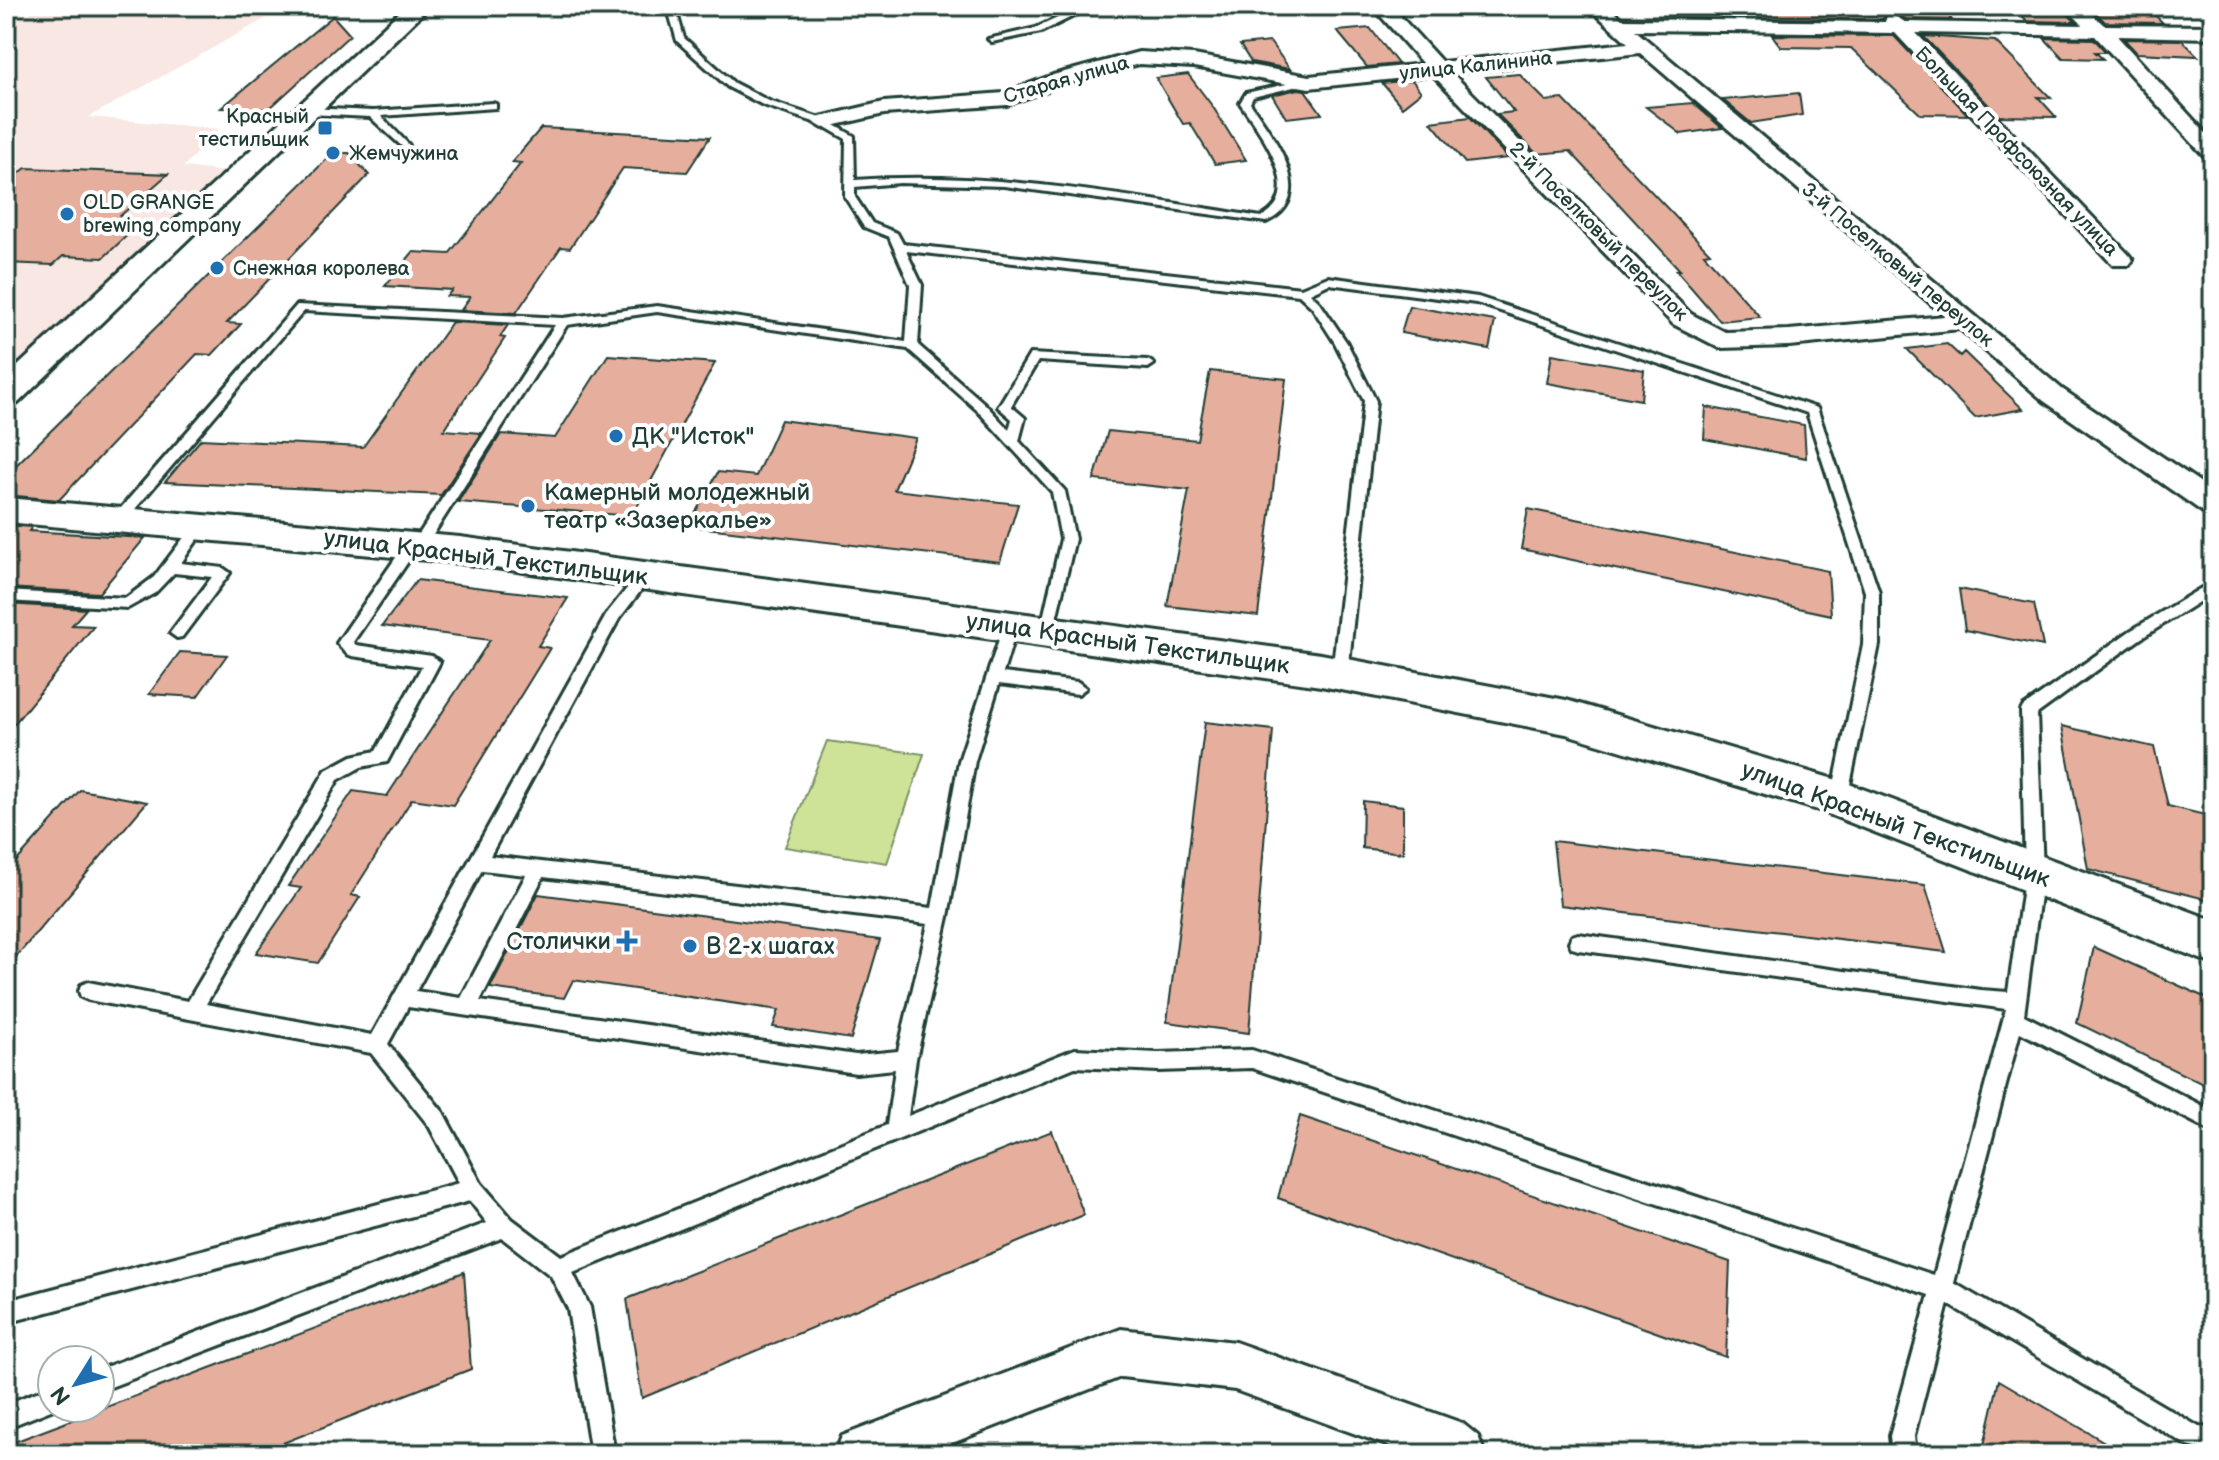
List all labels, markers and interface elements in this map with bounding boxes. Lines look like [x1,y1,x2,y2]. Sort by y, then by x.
street label: Большая Профсоюзная улица [1910,42,2123,262]
street label: улица Калинина [1398,46,1554,86]
street label: Старая улица [1001,51,1132,109]
place label: Красный тестильщик [199,105,309,152]
marker: Красный тестильщик [316,119,334,137]
street label: 2-й Поселковый переулок [1504,137,1693,326]
place label: Жемчужина [349,142,459,166]
marker: Жемчужина [324,144,342,162]
street label: 3-й Поселковый переулок [1796,177,1999,352]
place label: OLD GRANGE brewing company [83,191,241,238]
marker: OLD GRANGE brewing company [58,205,76,223]
place label: Снежная королева [233,257,410,281]
marker: Снежная королева [208,259,226,277]
place label: ДК "Исток" [632,422,754,451]
marker: ДК "Исток" [607,427,625,445]
place label: Камерный молодежный театр «Зазеркалье» [544,478,810,535]
marker: Камерный молодежный театр «Зазеркалье» [519,497,537,515]
street label: улица Красный Текстильщик [322,523,650,592]
street label: улица Красный Текстильщик [964,606,1292,681]
street label: улица Красный Текстильщик [1738,755,2054,894]
place label: Столички [506,927,611,956]
marker: Столички [618,932,636,950]
place label: В 2-х шагах [706,932,835,961]
marker: В 2-х шагах [681,937,699,955]
north arrow [36,1344,116,1424]
text: N [45,1380,77,1410]

